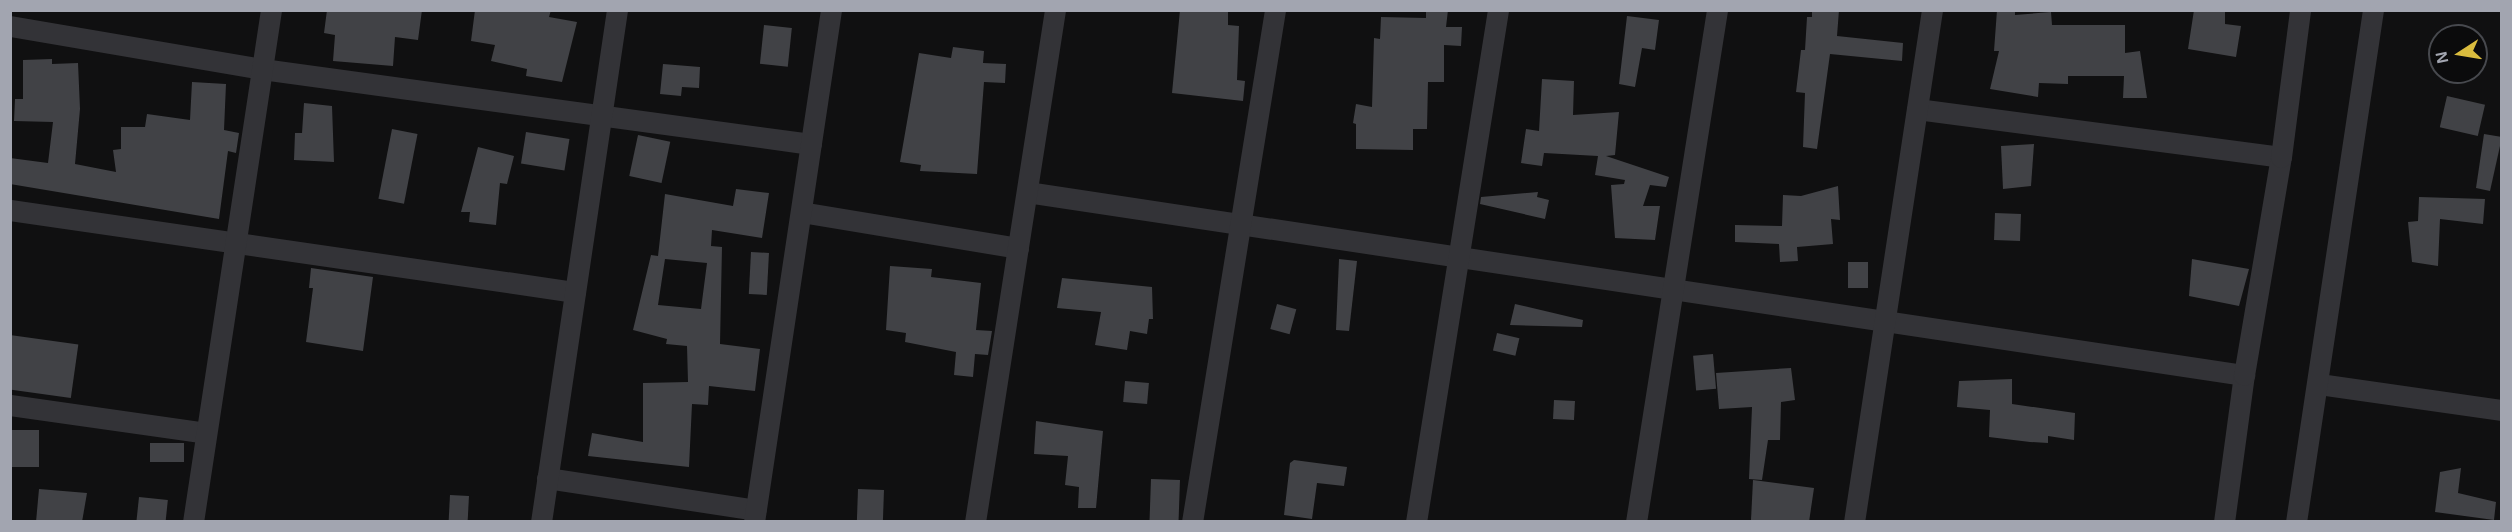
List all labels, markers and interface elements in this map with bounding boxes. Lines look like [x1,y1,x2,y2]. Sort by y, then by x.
north arrow [2428,24,2488,84]
text: N [2432,50,2451,65]

